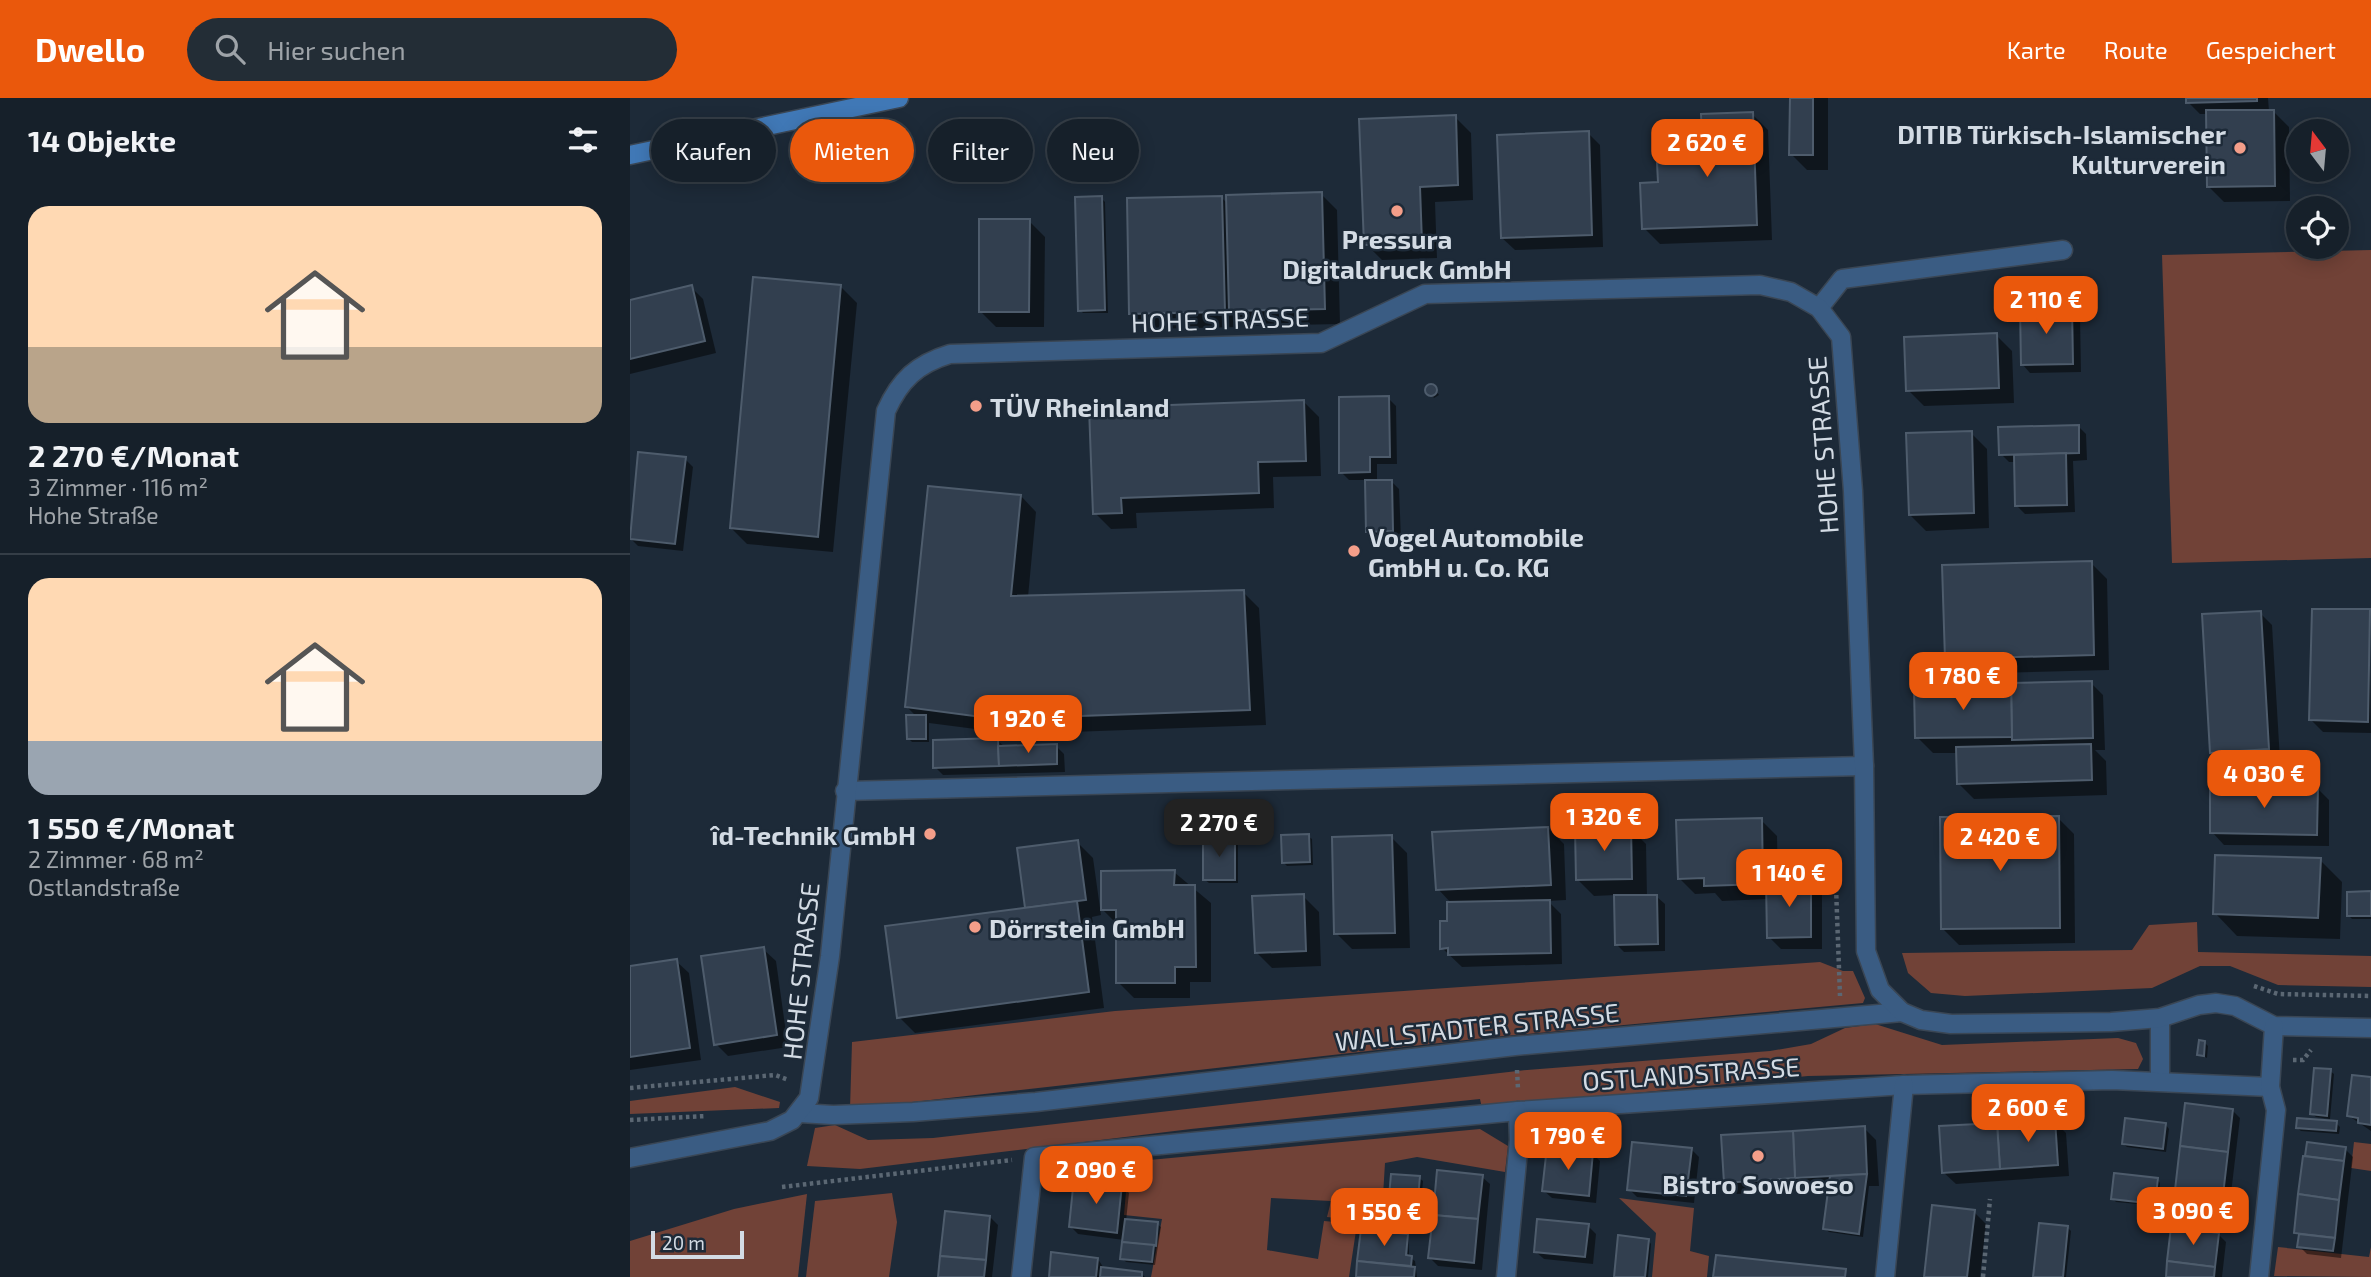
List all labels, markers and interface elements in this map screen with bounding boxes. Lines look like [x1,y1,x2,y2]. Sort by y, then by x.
search box [187,18,677,81]
text: Dwello [35,29,145,69]
icon: search [211,30,249,68]
text: Hier suchen [267,34,406,65]
text: Karte [2007,35,2066,64]
text: Route [2104,35,2168,64]
text: Gespeichert [2206,35,2336,64]
place label: DITIB Türkisch-Islamischer Kulturverein [1897,118,2226,179]
chip: Kaufen [651,119,776,182]
chip: Mieten [790,119,914,182]
chip: Filter [928,119,1033,182]
chip: Neu [1047,119,1139,182]
north arrow [2286,119,2348,182]
map controls [2286,119,2349,259]
pin: 2 620 € [1642,120,1772,179]
icon: filters [564,121,602,159]
text: 14 Objekte [28,122,176,158]
text: 2 620 € [1667,128,1747,156]
marker: DITIB Türkisch-Islamischer Kulturverein [2232,140,2248,156]
button: locate [2286,196,2349,259]
marker: Pressura Digitaldruck GmbH [1389,203,1405,219]
place label: Pressura Digitaldruck GmbH [1282,223,1512,284]
icon: home [252,252,378,378]
pin: 2 110 € [1981,276,2111,336]
text: 2 110 € [2010,285,2082,313]
street label: HOHE STRASSE [1130,300,1310,338]
street label: HOHE STRASSE [1800,355,1844,535]
place label: TÜV Rheinland [990,391,1170,422]
marker: TÜV Rheinland [968,398,984,414]
text: 2 270 €/Monat [28,437,239,473]
text: 3 Zimmer · 116 m² [28,473,208,501]
text: Hohe Straße [28,501,159,529]
place label: Vogel Automobile GmbH u. Co. KG [1368,521,1584,582]
marker: Vogel Automobile GmbH u. Co. KG [1346,543,1362,559]
icon: home [252,624,378,750]
pin: 1 780 € [1898,652,2028,712]
text: 1 780 € [1925,661,2001,689]
pin: 1 920 € [963,696,1093,755]
text: 1 920 € [990,704,1066,732]
pin: 4 030 € [2199,750,2329,810]
text: 4 030 € [2223,759,2305,787]
pin: 1 320 € [1539,794,1669,853]
pin: 2 270 € [1154,800,1284,859]
text: 1 320 € [1566,802,1642,830]
text: 2 270 € [1180,808,1258,836]
text: 1 550 €/Monat [28,809,234,845]
pin: 2 420 € [1935,814,2065,873]
place label: îd-Technik GmbH [709,819,916,850]
text: 2 420 € [1960,822,2040,850]
marker: îd-Technik GmbH [922,826,938,842]
text: 2 Zimmer · 68 m² [28,845,204,873]
pin: 1 140 € [1724,850,1854,909]
text: 1 140 € [1752,858,1826,886]
text: Ostlandstraße [28,873,180,901]
street label: HOHE STRASSE [775,881,825,1061]
place label: Dörrstein GmbH [989,912,1185,943]
marker: Dörrstein GmbH [967,919,983,935]
street label: WALLSTADTER STRASSE [1333,996,1621,1056]
street label: OSTLANDSTRASSE [1581,1050,1801,1096]
pin: 2 600 € [1963,1084,2093,1144]
text: 2 600 € [1988,1093,2068,1121]
pin: 1 790 € [1503,1112,1633,1172]
text: 1 790 € [1531,1121,1605,1149]
pin: 2 090 € [1031,1146,1161,1206]
marker: Bistro Sowoeso [1750,1148,1766,1164]
text: 2 090 € [1056,1155,1136,1183]
place label: Bistro Sowoeso [1662,1168,1854,1199]
pin: 1 550 € [1319,1188,1449,1248]
pin: 3 090 € [2128,1188,2258,1247]
text: 3 090 € [2153,1196,2233,1224]
text: 1 550 € [1347,1197,1421,1225]
scale bar [651,1228,744,1260]
text: 20 m [662,1231,705,1254]

